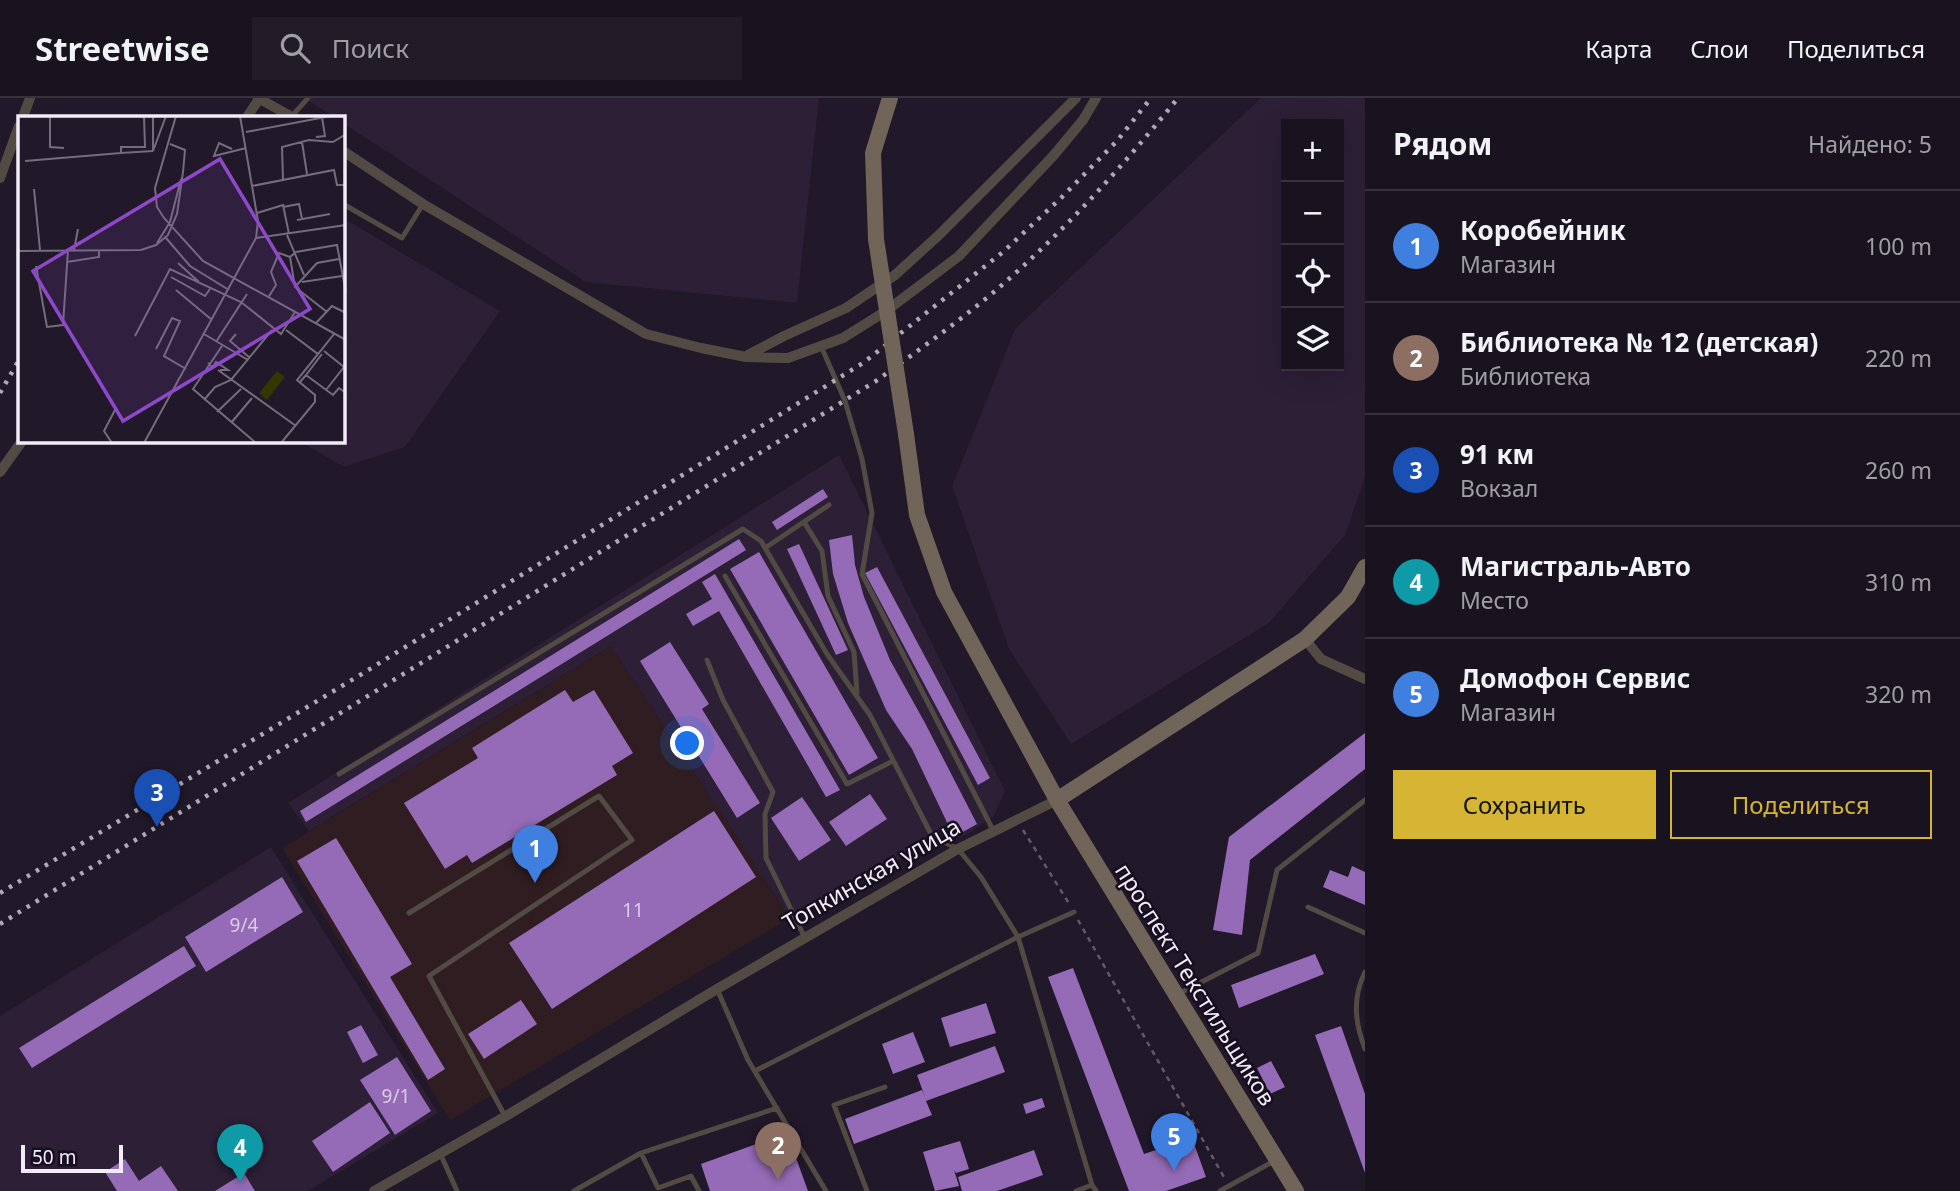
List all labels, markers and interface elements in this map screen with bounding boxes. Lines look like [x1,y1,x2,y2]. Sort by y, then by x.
search box [252,17,742,80]
text: Streetwise [35,26,210,71]
icon: search [276,29,314,67]
text: Поиск [332,30,409,66]
text: Карта [1585,32,1652,65]
text: Слои [1690,32,1749,65]
text: Поделиться [1787,32,1925,65]
inset map [18,116,345,443]
map controls [1281,119,1344,371]
button: + [1281,119,1344,182]
text: Рядом [1393,123,1492,164]
text: Найдено: 5 [1808,128,1932,160]
button: − [1281,182,1344,245]
text: Коробейник [1460,212,1626,248]
text: 1 [1409,230,1423,262]
text: 100 m [1865,230,1932,262]
button: locate [1281,245,1344,308]
text: Магазин [1460,248,1556,280]
button: layers [1281,308,1344,371]
text: Библиотека № 12 (детская) [1460,324,1818,360]
text: 2 [1409,342,1423,374]
text: 220 m [1865,342,1932,374]
text: Библиотека [1460,360,1591,392]
text: 91 км [1460,436,1534,472]
text: 3 [1409,454,1423,486]
text: 260 m [1865,454,1932,486]
text: Вокзал [1460,472,1538,504]
text: Магистраль-Авто [1460,548,1691,584]
text: 4 [1409,566,1423,598]
text: 310 m [1865,566,1932,598]
text: Место [1460,584,1529,616]
text: Домофон Сервис [1460,660,1690,696]
text: 5 [1409,678,1423,710]
text: 320 m [1865,678,1932,710]
text: Магазин [1460,696,1556,728]
your location [670,726,704,760]
pin: 3 [134,769,180,827]
button: Сохранить [1393,770,1656,839]
button: Поделиться [1670,770,1932,839]
street label: Топкинская улица [776,810,966,938]
pin: 1 [512,825,558,883]
street label: проспект Текстильщиков [1108,857,1284,1111]
house number: 11 [622,897,644,923]
house number: 9/4 [230,912,259,938]
house number: 9/1 [382,1083,410,1109]
pin: 5 [1151,1113,1197,1171]
pin: 2 [755,1122,801,1180]
pin: 4 [217,1124,263,1182]
scale bar [21,1142,122,1174]
text: 50 m [32,1144,76,1170]

